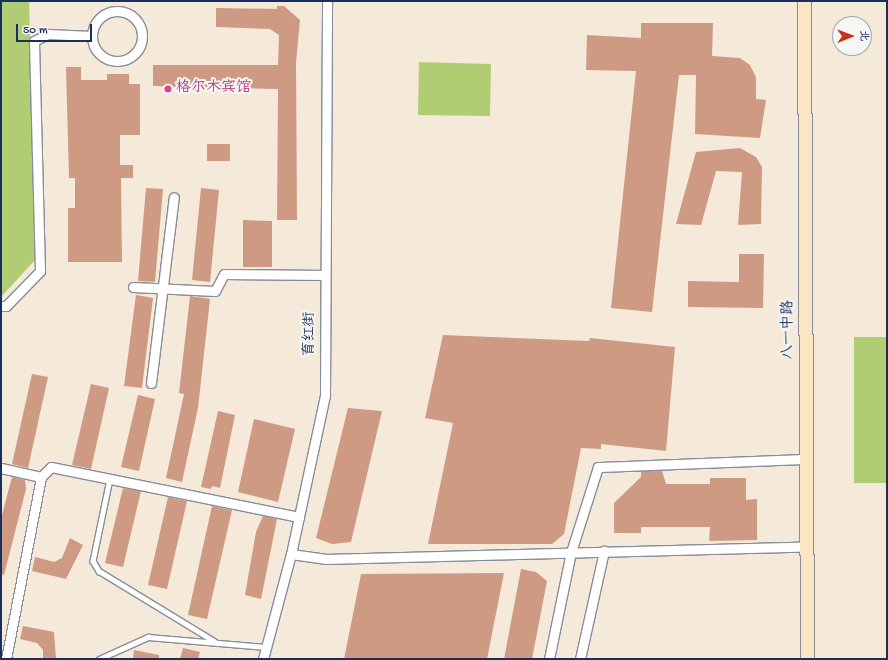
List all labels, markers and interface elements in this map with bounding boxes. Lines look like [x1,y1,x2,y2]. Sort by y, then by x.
scale bar [18,16,94,42]
north arrow [832,16,872,56]
text: 50 m [23,24,48,38]
text: 北 [857,30,869,41]
place label: 格尔木宾馆 [176,80,251,98]
marker: 格尔木宾馆 [163,84,173,94]
street label: 八一中路 [780,300,798,360]
street label: 育红街 [302,312,320,356]

